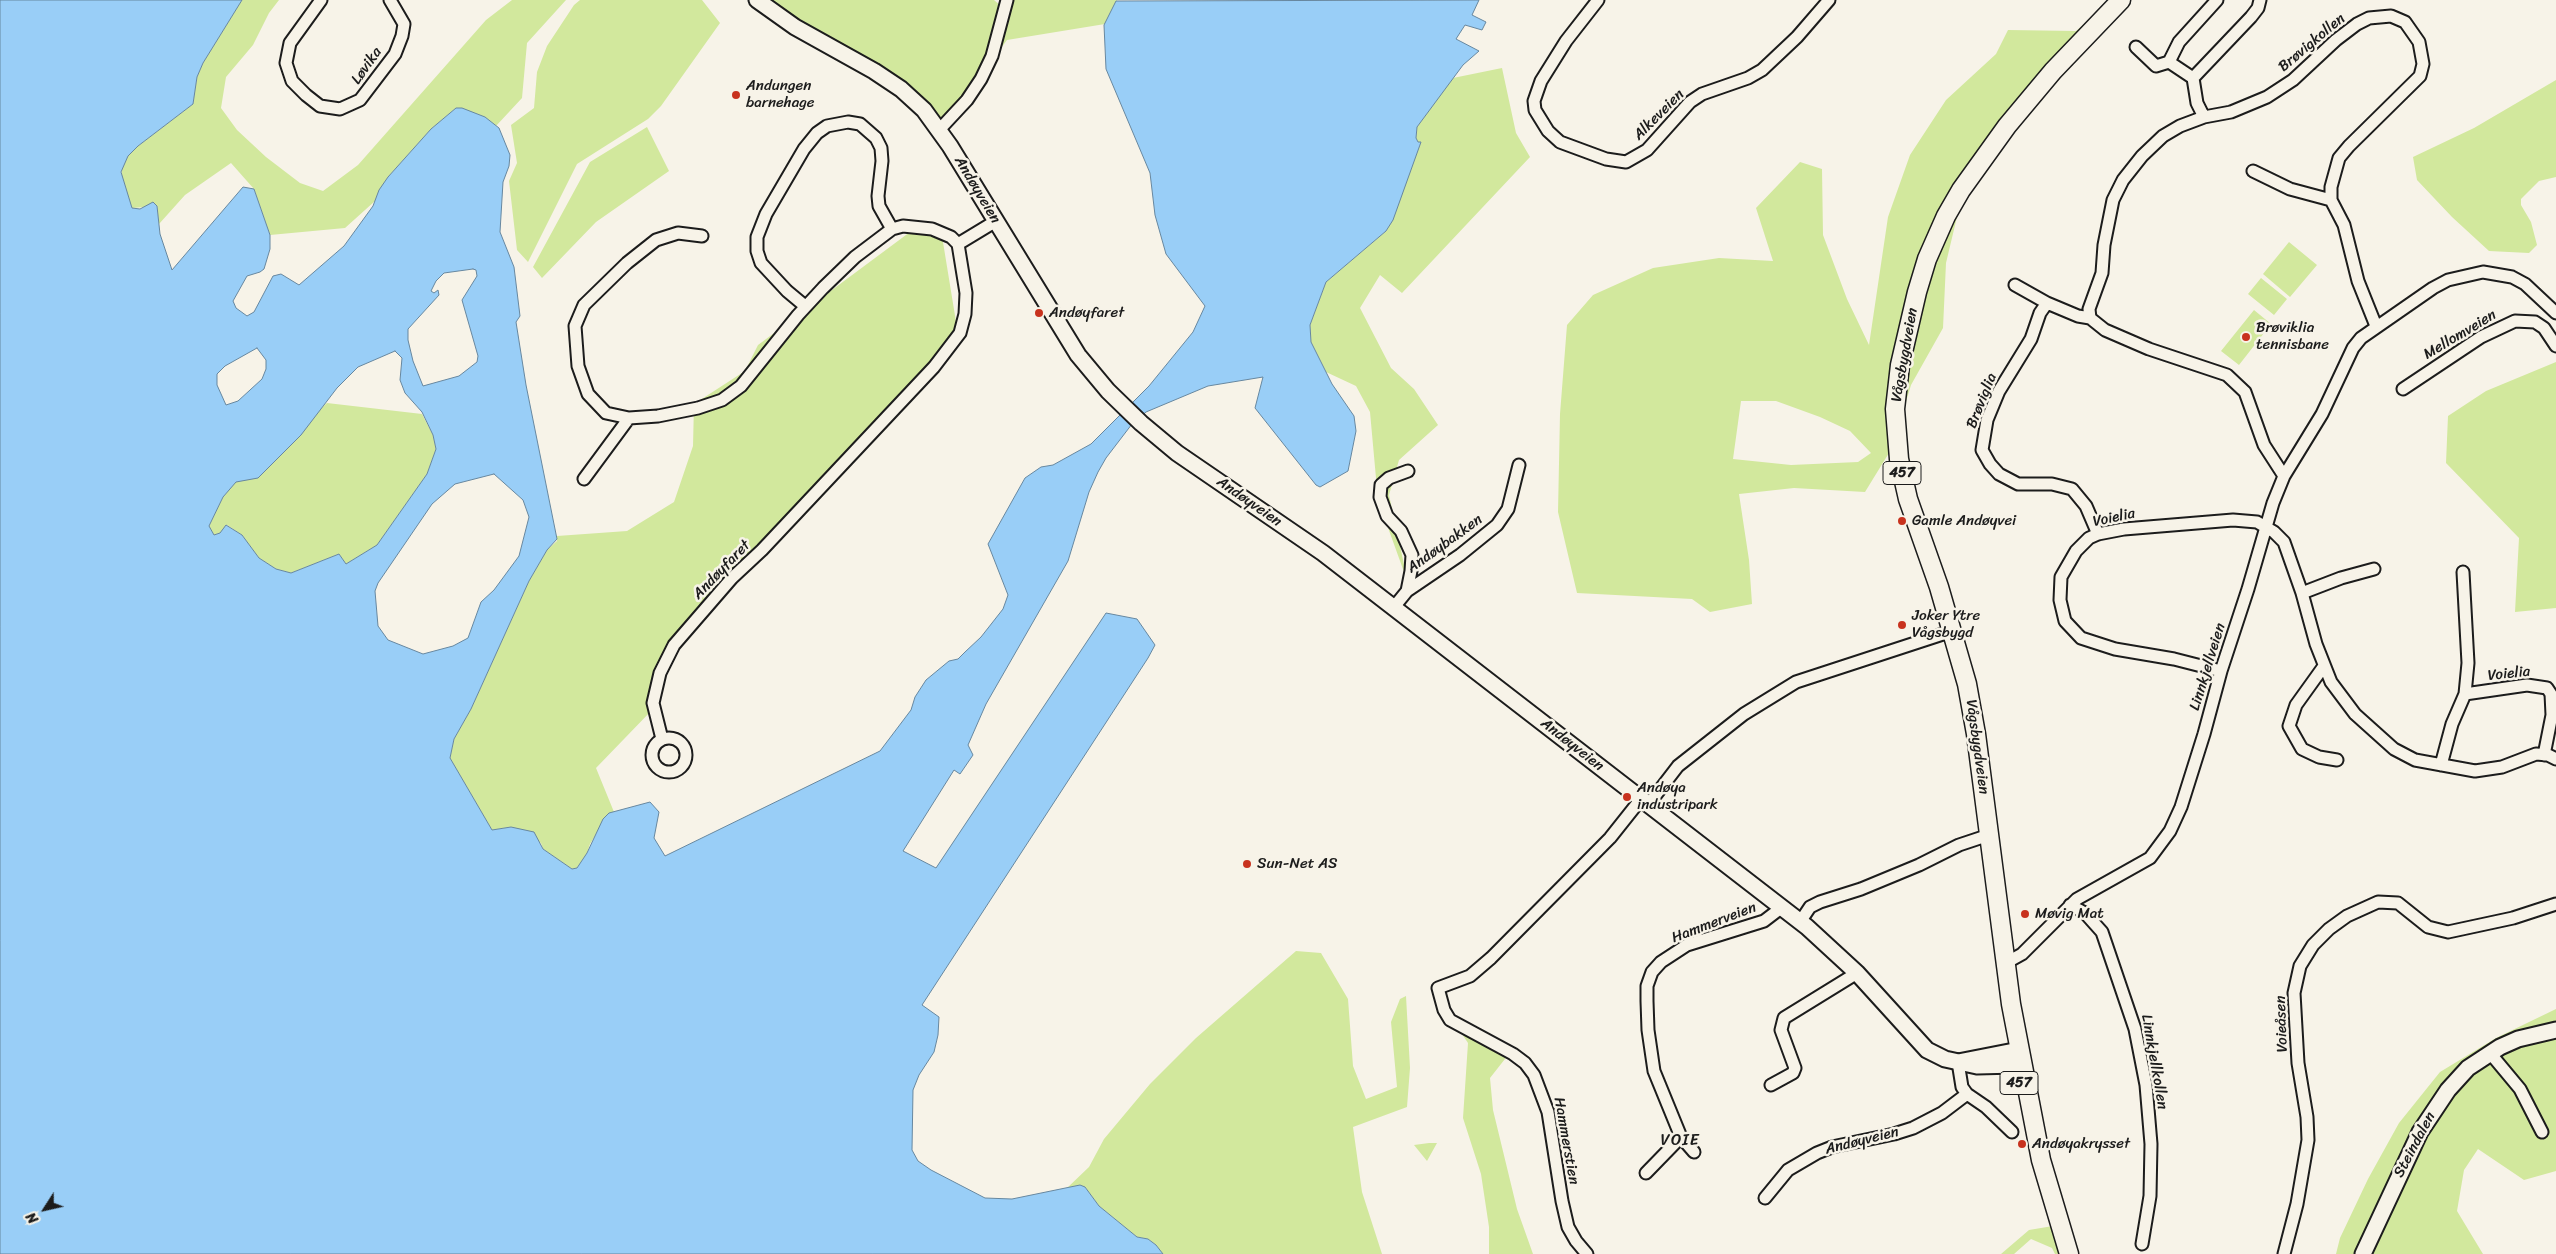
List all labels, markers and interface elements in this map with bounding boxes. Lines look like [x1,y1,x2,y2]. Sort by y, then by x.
street label: Brøvigkollen [2275,10,2349,76]
street label: Løvika [348,44,386,88]
place label: Andungen barnehage [746,77,814,112]
street label: Alkeveien [1630,86,1688,144]
marker: Andungen barnehage [730,89,742,101]
street label: Andøyveien [950,153,1004,227]
place label: Andøyfaret [1049,304,1124,322]
street label: Mellomveien [2420,306,2500,364]
marker: Andøyfaret [1033,307,1045,319]
street label: Vågsbygdveien [1888,307,1922,403]
place label: Brøviklia tennisbane [2256,319,2329,354]
marker: Brøviklia tennisbane [2240,331,2252,343]
street label: Brøviglia [1963,371,2001,431]
road number: 457 [1883,462,1921,484]
street label: Andøyveien [1213,473,1285,531]
street label: Voielia [2091,505,2137,531]
street label: Andøybakken [1404,511,1486,577]
place label: Gamle Andøyvei [1912,512,2016,530]
marker: Gamle Andøyvei [1896,515,1908,527]
street label: Andøyfaret [689,537,755,603]
place label: Joker Ytre Vågsbygd [1912,607,1980,642]
marker: Joker Ytre Vågsbygd [1896,619,1908,631]
street label: Linnkjellveien [2186,621,2230,713]
street label: Voielia [2487,663,2531,685]
street label: Vågsbygdveien [1961,699,1993,795]
street label: Andøyveien [1537,715,1607,775]
place label: Andøya industripark [1637,779,1718,814]
marker: Andøya industripark [1621,791,1633,803]
place label: Sun-Net AS [1257,855,1337,873]
marker: Sun-Net AS [1241,858,1253,870]
street label: Hammerveien [1669,899,1759,947]
place label: Møvig Mat [2035,905,2104,923]
marker: Møvig Mat [2019,908,2031,920]
street label: Voieåsen [2272,995,2292,1053]
street label: Linnkjellkollen [2137,1013,2171,1111]
road number: 457 [2000,1072,2038,1094]
street label: Hammerstien [1549,1096,1583,1186]
street label: Steindalen [2390,1109,2440,1181]
street label: Andøyveien [1823,1123,1901,1159]
district label: VOIE [1661,1131,1699,1151]
place label: Andøyakrysset [2032,1135,2130,1153]
marker: Andøyakrysset [2016,1138,2028,1150]
north arrow [20,1184,70,1234]
text: N [19,1207,45,1229]

